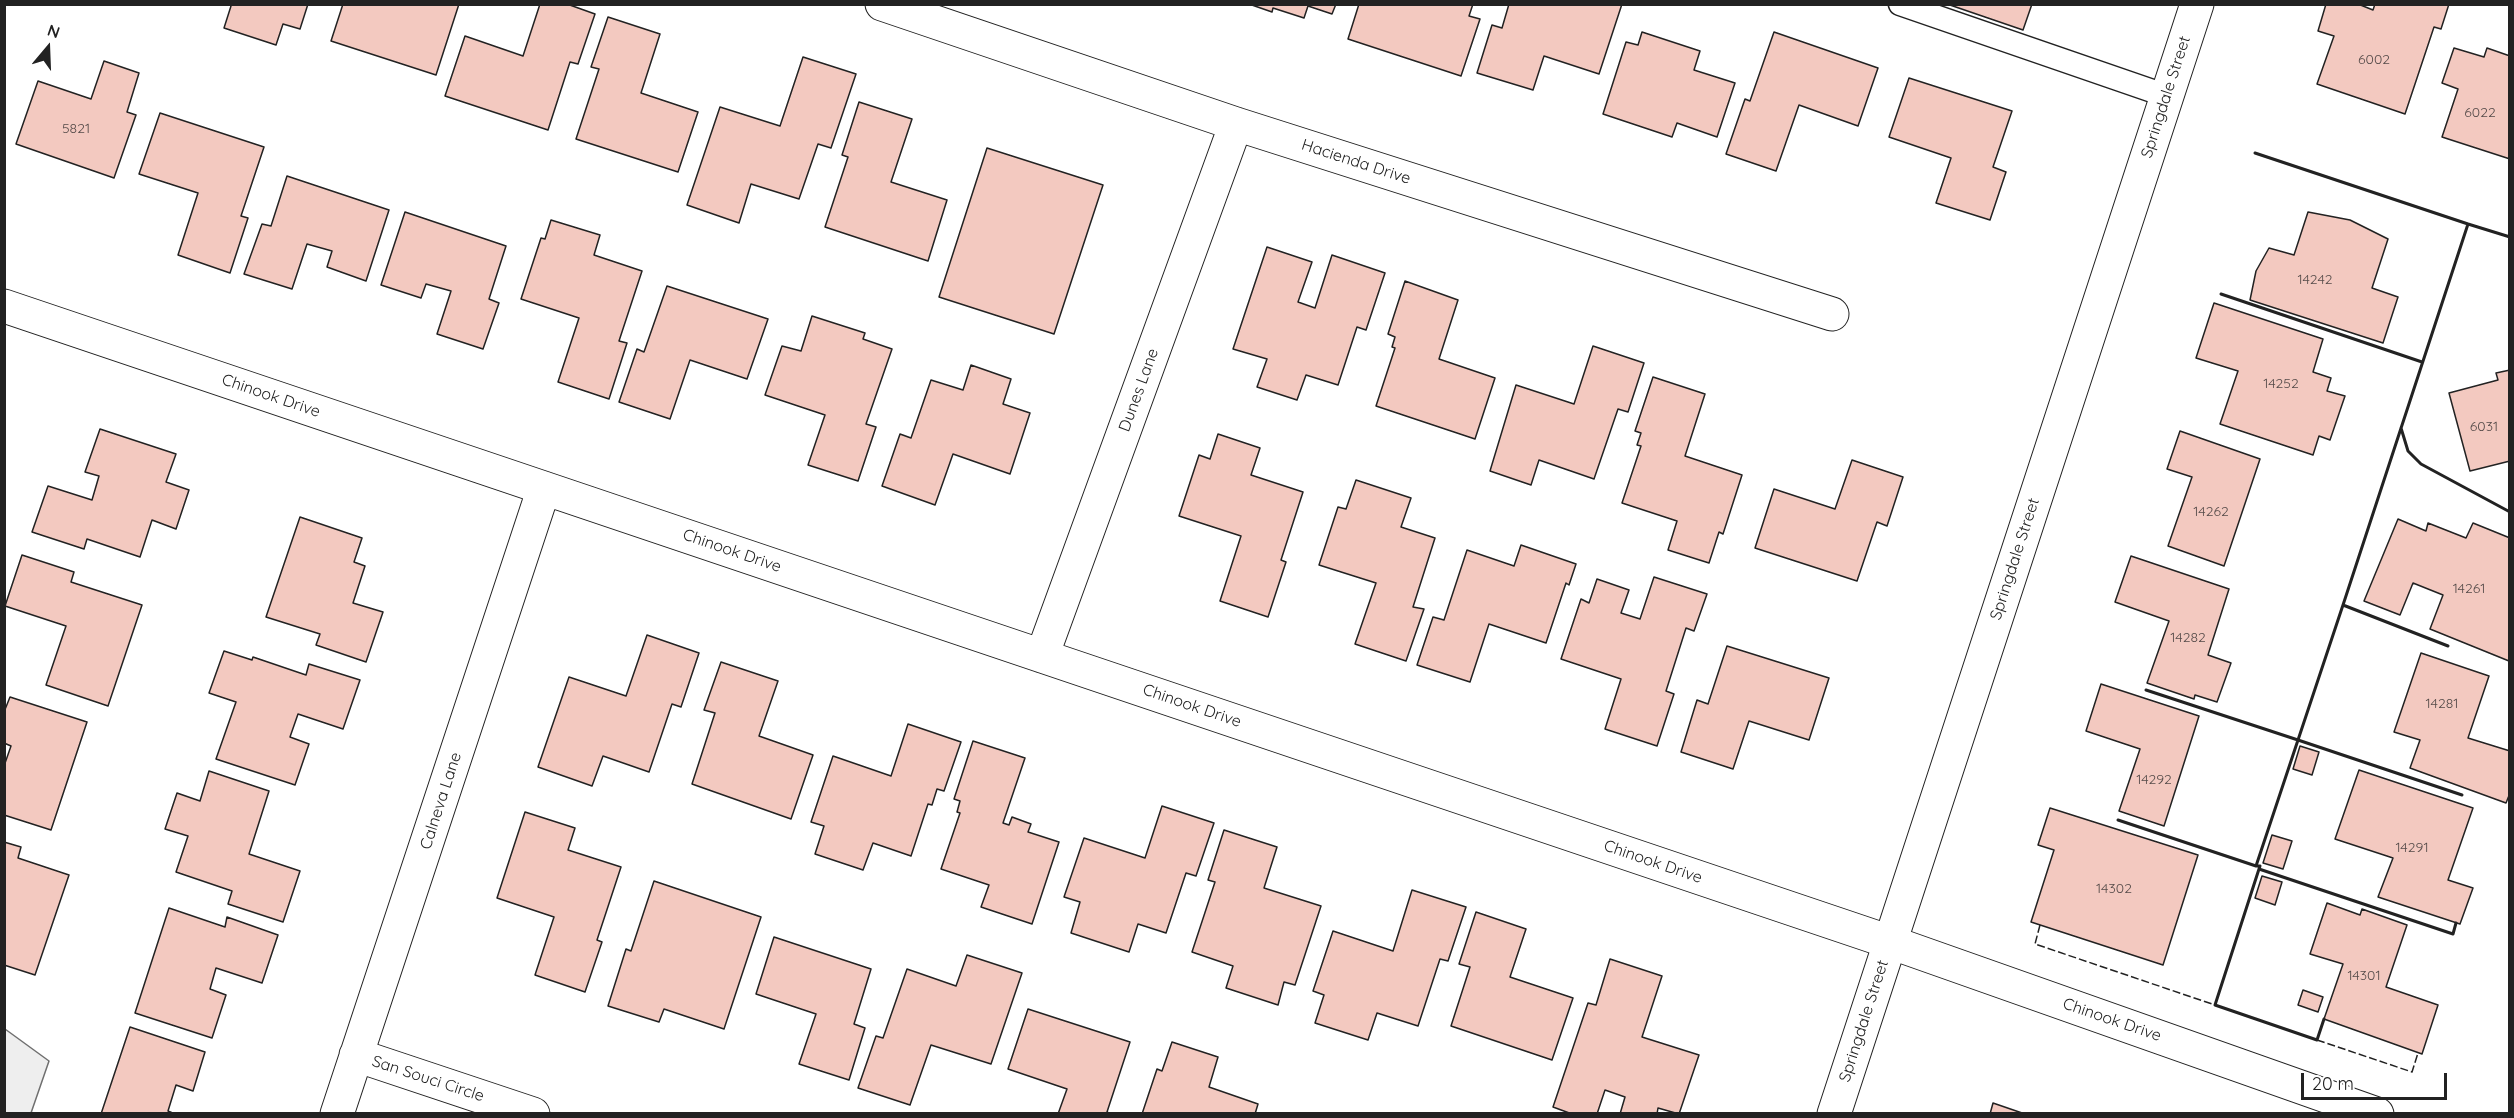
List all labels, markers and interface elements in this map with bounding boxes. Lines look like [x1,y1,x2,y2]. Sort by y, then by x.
north arrow [18,18,78,78]
text: N [45,20,63,42]
street label: Springdale Street [2137,34,2195,160]
house number: 6002 [2358,52,2390,68]
house number: 6022 [2464,105,2496,121]
house number: 5821 [62,121,90,137]
street label: Hacienda Drive [1299,135,1413,189]
house number: 14242 [2297,272,2333,288]
street label: Dunes Lane [1115,346,1163,434]
street label: Chinook Drive [219,370,323,422]
house number: 14252 [2263,376,2299,392]
house number: 6031 [2470,419,2498,435]
street label: Springdale Street [1986,496,2044,622]
house number: 14262 [2193,504,2229,520]
street label: Chinook Drive [680,525,784,577]
house number: 14261 [2453,581,2485,597]
house number: 14282 [2170,630,2206,646]
street label: Chinook Drive [1140,680,1244,732]
house number: 14281 [2426,696,2458,712]
street label: Calneva Lane [416,750,466,852]
house number: 14292 [2136,772,2172,788]
street label: Chinook Drive [1601,836,1705,888]
house number: 14291 [2395,840,2429,856]
house number: 14302 [2096,881,2132,897]
street label: Springdale Street [1835,958,1893,1084]
house number: 14301 [2347,968,2381,984]
street label: Chinook Drive [2060,994,2164,1046]
street label: San Souci Circle [370,1052,486,1106]
scale bar [2304,1061,2450,1099]
text: 20 m [2312,1072,2354,1095]

